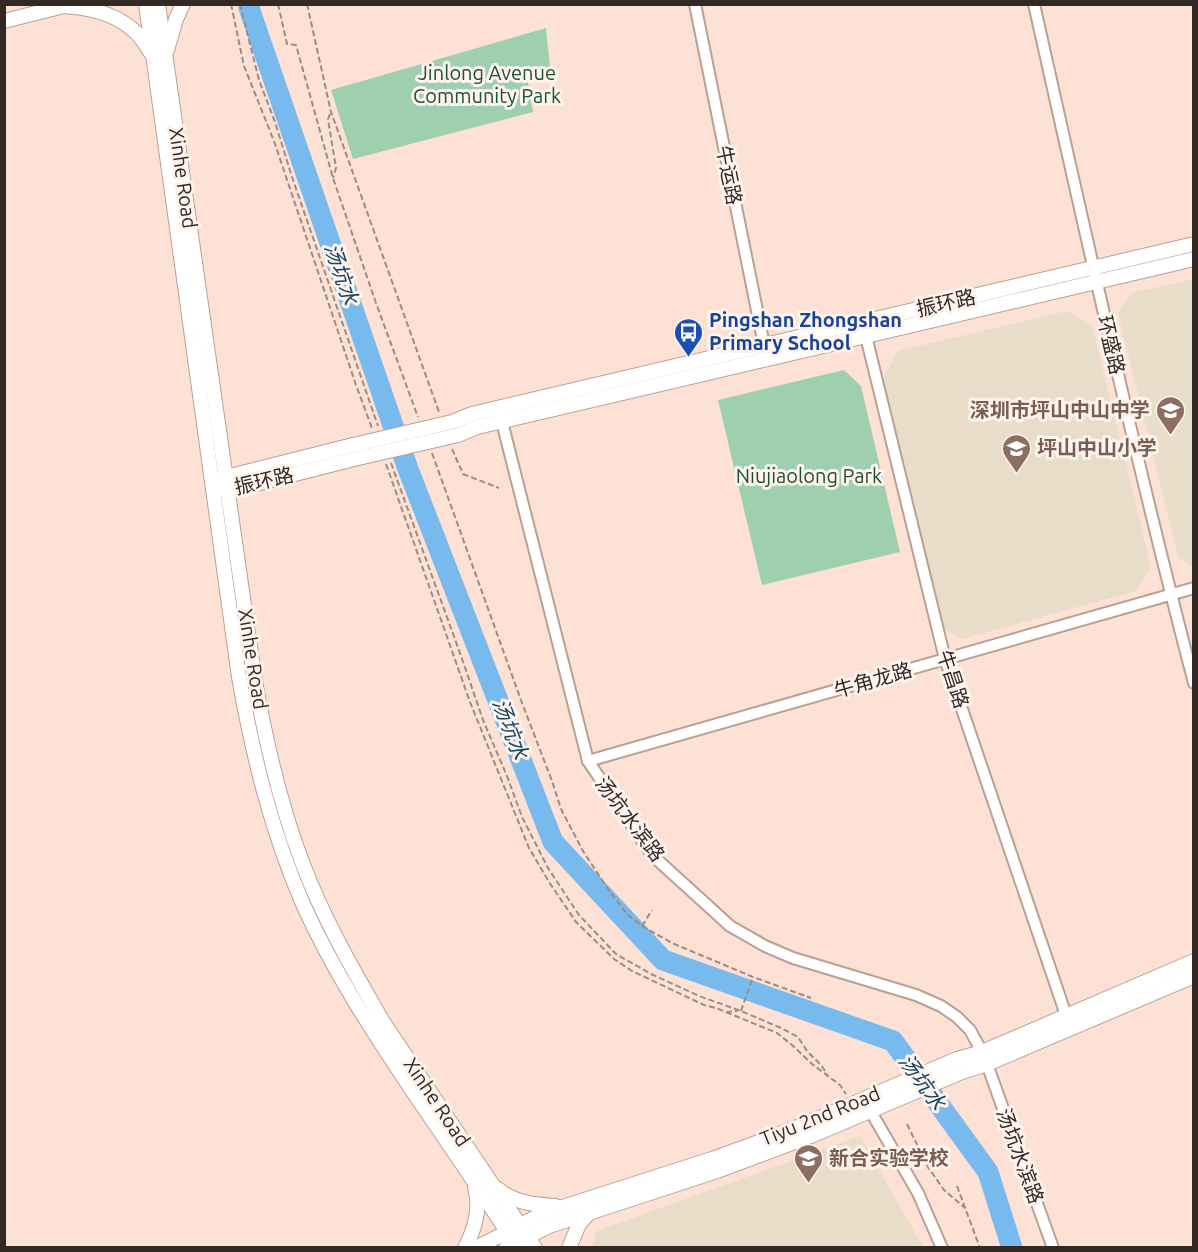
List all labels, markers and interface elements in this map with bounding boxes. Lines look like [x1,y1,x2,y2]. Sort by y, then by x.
park label: Jinlong Avenue Community Park [413,61,561,107]
street label: Xinhe Road [165,126,202,230]
street label: 牛运路 [712,143,747,207]
water label: 汤坑水 [320,240,364,308]
street label: 振环路 [914,285,978,320]
place label: Pingshan Zhongshan Primary School [709,308,902,354]
street label: 环盛路 [1094,313,1129,377]
bus stop icon: Pingshan Zhongshan Primary School [672,316,704,358]
school or university icon: 深圳市坪山中山中学 [1155,394,1187,436]
place label: 深圳市坪山中山中学 [970,398,1150,421]
school or university icon: 坪山中山小学 [1000,432,1032,474]
place label: 坪山中山小学 [1037,436,1157,459]
street label: 振环路 [232,463,296,498]
park label: Niujiaolong Park [736,464,882,487]
street label: Xinhe Road [234,607,273,711]
street label: 牛昌路 [933,647,974,711]
street label: 牛角龙路 [831,657,914,702]
water label: 汤坑水 [488,695,534,763]
street label: 汤坑水滨路 [591,772,670,866]
water label: 汤坑水 [895,1049,952,1115]
street label: Xinhe Road [399,1053,475,1150]
street label: Tiyu 2nd Road [757,1081,883,1150]
street label: 汤坑水滨路 [993,1105,1048,1207]
school or university icon: 新合实验学校 [792,1142,824,1184]
place label: 新合实验学校 [829,1146,949,1169]

